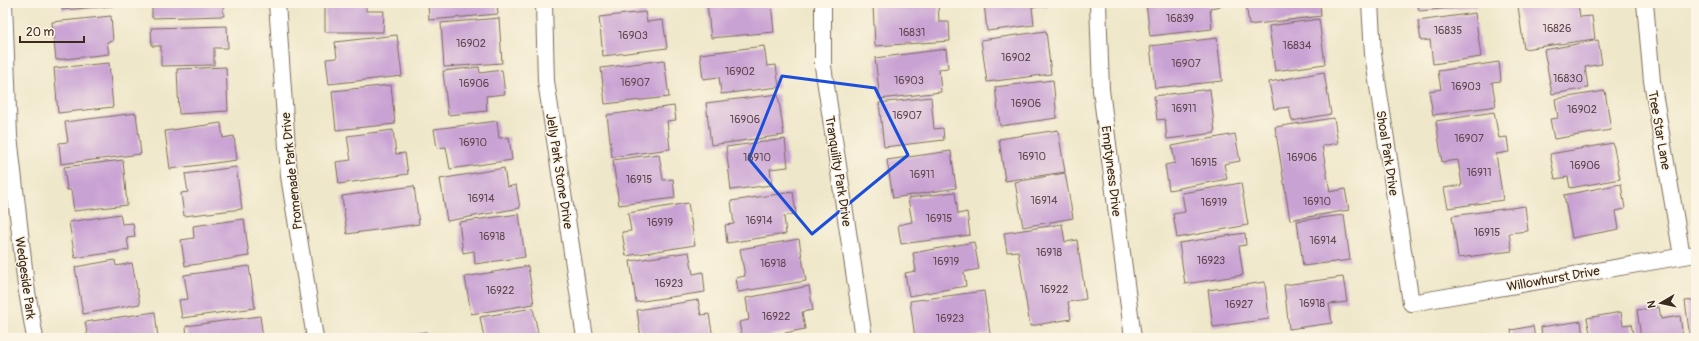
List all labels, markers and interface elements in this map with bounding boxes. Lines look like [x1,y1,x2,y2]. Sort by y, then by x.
house number: 16839 [1166,12,1194,25]
scale bar [20,18,84,44]
house number: 16826 [1543,22,1571,35]
house number: 16835 [1434,24,1462,37]
text: 20 m [26,25,55,40]
house number: 16831 [899,26,925,39]
house number: 16903 [618,29,648,42]
house number: 16902 [456,37,486,50]
house number: 16834 [1283,39,1312,52]
house number: 16902 [1001,51,1031,64]
house number: 16907 [1171,57,1201,70]
house number: 16902 [725,65,755,78]
house number: 16830 [1553,72,1583,85]
house number: 16903 [894,74,924,87]
house number: 16907 [620,76,650,89]
house number: 16906 [459,77,489,90]
house number: 16903 [1451,80,1481,93]
street label: Tree Star Lane [1644,89,1674,171]
house number: 16906 [1011,97,1041,110]
house number: 16911 [1172,102,1196,115]
house number: 16902 [1567,103,1597,116]
house number: 16907 [892,109,922,122]
street label: Shoal Park Drive [1372,109,1402,197]
street label: Promenade Park Drive [278,111,306,230]
street label: Jelly Park Stone Drive [542,112,576,231]
house number: 16906 [730,113,760,126]
street label: Tranquility Park Drive [821,115,855,228]
street label: Emptyness Drive [1098,125,1125,218]
house number: 16907 [1454,132,1484,145]
house number: 16910 [459,136,487,149]
house number: 16910 [1018,150,1046,163]
house number: 16910 [743,151,771,164]
house number: 16906 [1287,151,1317,164]
house number: 16915 [1191,156,1217,169]
house number: 16906 [1570,159,1600,172]
house number: 16911 [1467,166,1491,179]
house number: 16911 [910,168,934,181]
house number: 16915 [626,173,652,186]
house number: 16914 [467,192,495,205]
house number: 16914 [1030,194,1058,207]
house number: 16910 [1303,195,1331,208]
house number: 16919 [1201,196,1227,209]
house number: 16915 [926,212,952,225]
house number: 16914 [745,214,773,227]
house number: 16919 [647,216,673,229]
house number: 16915 [1474,226,1500,239]
house number: 16918 [479,230,506,243]
house number: 16914 [1309,234,1337,247]
street label: Wedgeside Park [11,236,39,321]
house number: 16918 [1036,246,1063,259]
house number: 16923 [1197,254,1225,267]
house number: 16919 [933,255,959,268]
house number: 16918 [760,257,787,270]
street label: Willowhurst Drive [1505,263,1601,295]
house number: 16923 [655,277,683,290]
house number: 16922 [1040,283,1068,296]
north arrow [1641,283,1681,323]
house number: 16922 [486,284,514,297]
house number: 16918 [1299,297,1326,310]
house number: 16927 [1225,298,1253,311]
text: N [1645,299,1659,309]
house number: 16922 [762,310,790,323]
house number: 16923 [936,312,964,325]

